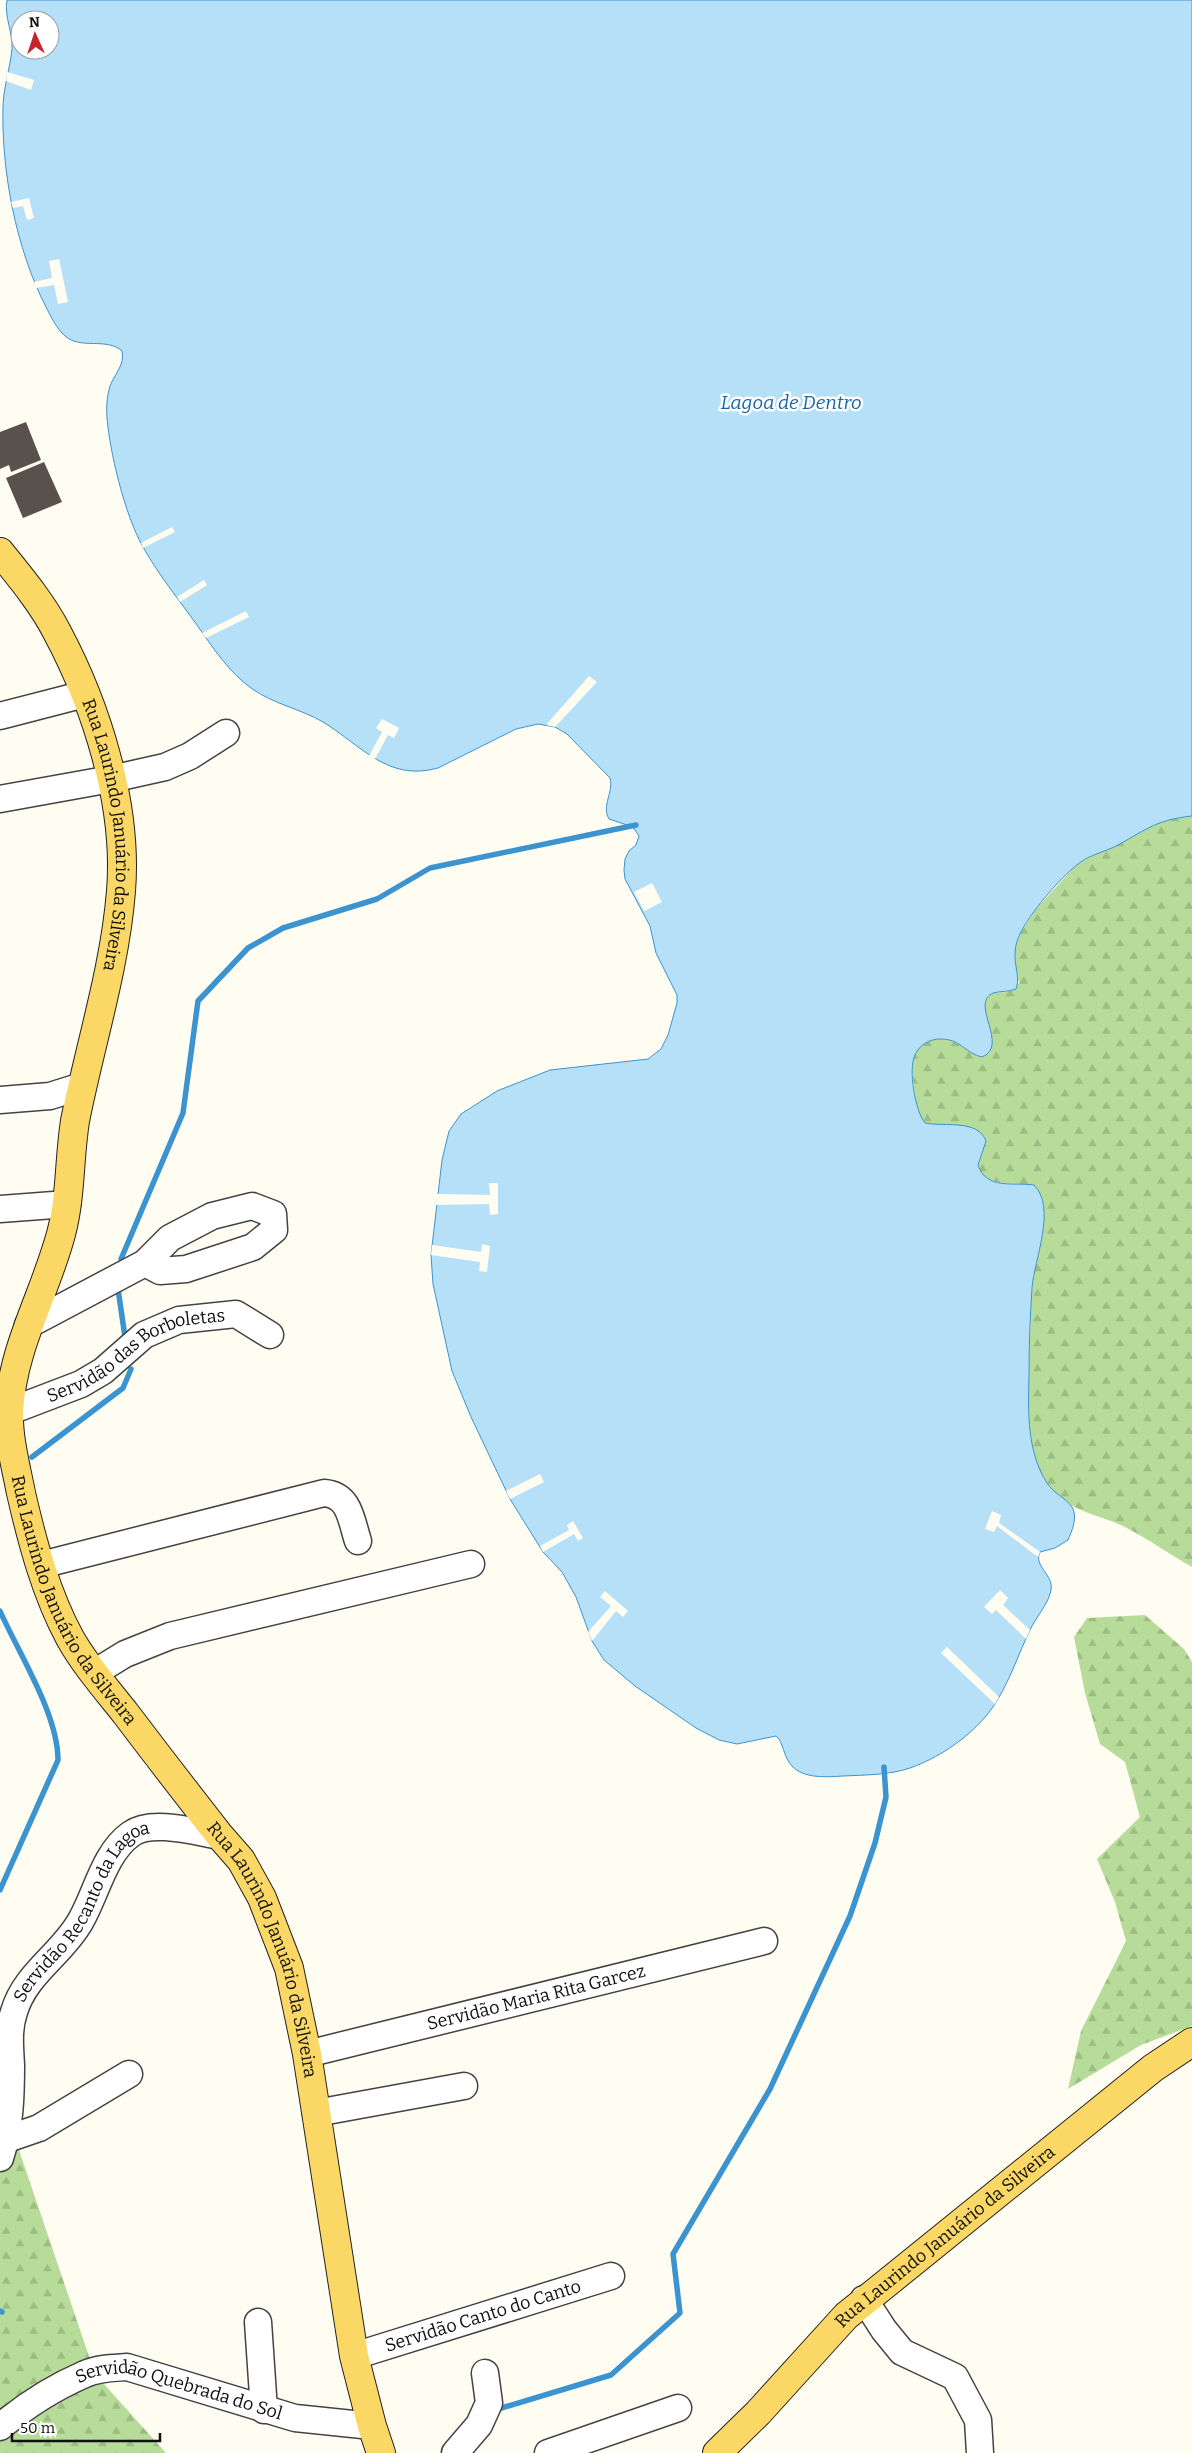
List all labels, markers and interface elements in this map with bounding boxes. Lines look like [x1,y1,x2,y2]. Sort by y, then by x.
north arrow [10,10,60,60]
text: N [29,14,40,31]
water label: Lagoa de Dentro [721,391,861,414]
street label: Rua Laurindo Januário da Silveira [77,695,133,973]
street label: Servidão das Borboletas [44,1304,226,1407]
street label: Rua Laurindo Januário da Silveira [7,1473,142,1730]
street label: Servidão Recanto da Lagoa [8,1817,152,2006]
street label: Rua Laurindo Januário da Silveira [202,1817,322,2079]
street label: Servidão Maria Rita Garcez [425,1960,648,2035]
street label: Rua Laurindo Januário da Silveira [830,2141,1059,2332]
street label: Servidão Canto do Canto [382,2275,584,2357]
street label: Servidão Quebrada do Sol [72,2356,285,2425]
scale bar [12,2410,160,2442]
text: 50 m [20,2419,56,2437]

